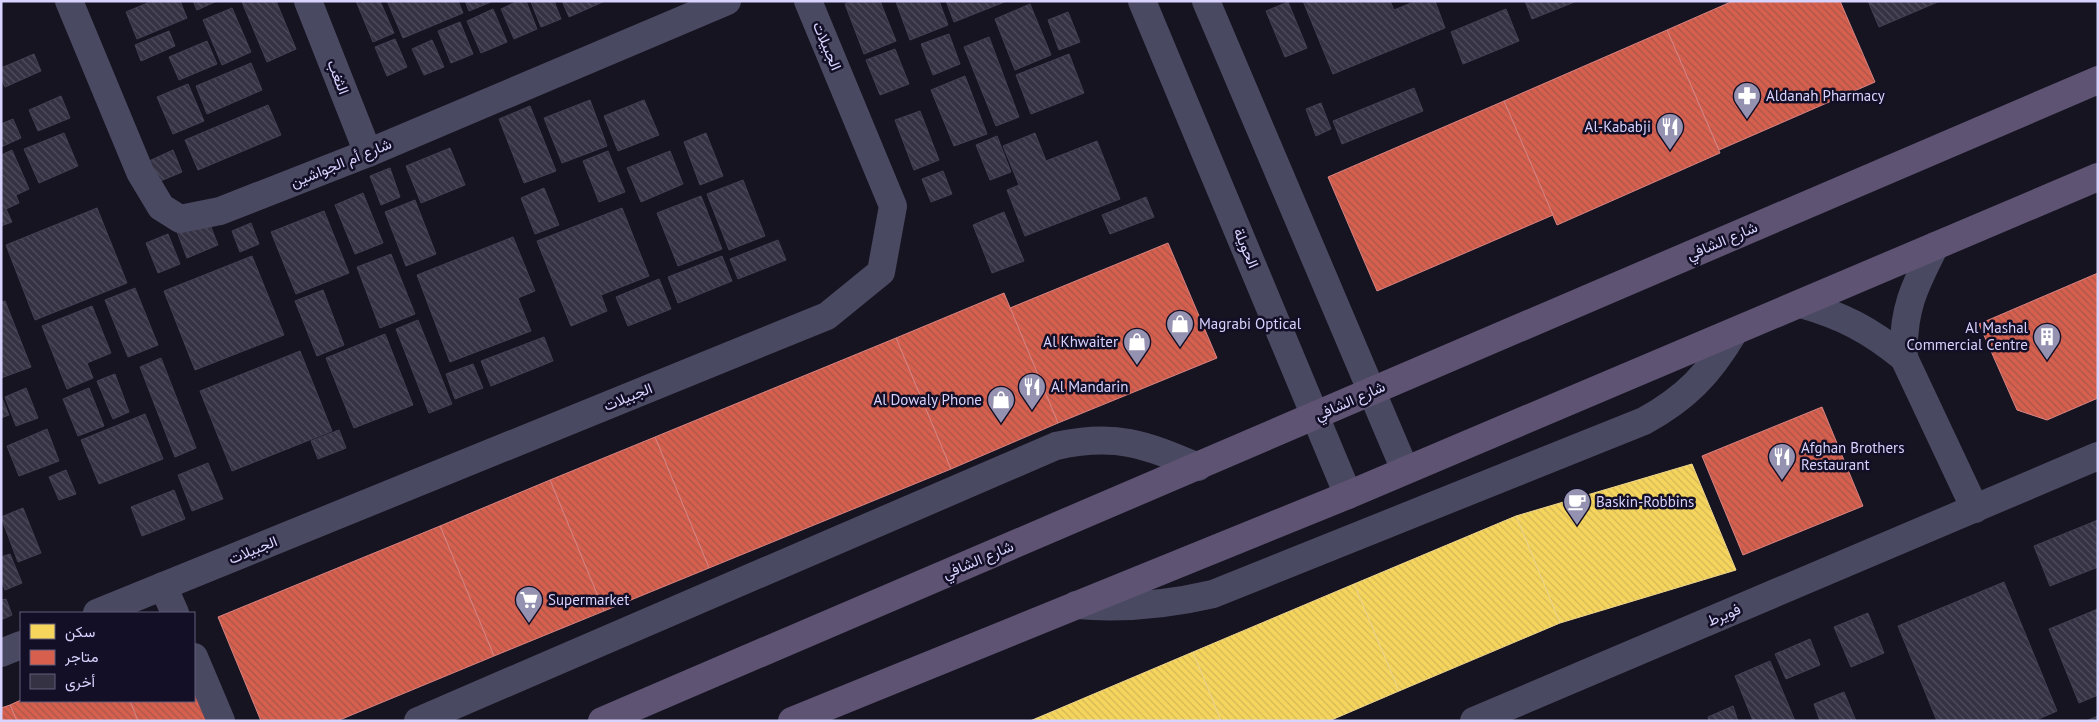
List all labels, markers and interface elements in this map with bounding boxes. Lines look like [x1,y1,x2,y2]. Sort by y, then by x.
street label: الجبيلات [809,19,846,73]
street label: الثغب [323,57,354,97]
pharmacy icon: Aldanah Pharmacy [1732,81,1762,120]
place label: Aldanah Pharmacy [1766,86,1885,105]
restaurant icon: Al-Kababji [1655,112,1685,151]
place label: Al-Kababji [1585,117,1651,136]
street label: شارع أم الجواشين [287,134,395,193]
street label: شارع الشافي [1684,217,1762,268]
street label: الحويلة [1230,225,1263,271]
shop icon: Magrabi Optical [1165,309,1195,348]
place label: Magrabi Optical [1199,314,1302,333]
place label: Al Mashal Commercial Centre [1907,318,2029,354]
building icon: Al Mashal Commercial Centre [2032,322,2062,361]
shop icon: Al Khwaiter [1122,327,1152,366]
place label: Al Khwaiter [1043,332,1118,351]
restaurant icon: Al Mandarin [1017,372,1047,411]
place label: Al Mandarin [1051,377,1129,396]
street label: شارع الشافي [1312,377,1390,428]
street label: الجبيلات [601,378,655,415]
shop icon: Al Dowaly Phone [986,385,1016,424]
place label: Al Dowaly Phone [873,390,982,409]
place label: Afghan Brothers Restaurant [1801,438,1905,474]
restaurant icon: Afghan Brothers Restaurant [1767,442,1797,481]
cafe icon: Baskin-Robbins [1562,487,1592,526]
place label: Baskin-Robbins [1596,492,1694,511]
street label: الجبيلات [226,531,280,568]
street label: شارع الشافي [940,536,1018,587]
supermarket icon: Supermarket [514,585,544,624]
place label: Supermarket [548,590,629,609]
street label: فويرط [1704,599,1743,630]
legend [20,612,195,702]
text: سكن [65,622,95,642]
text: متاجر [64,647,99,666]
text: أخرى [65,672,95,692]

